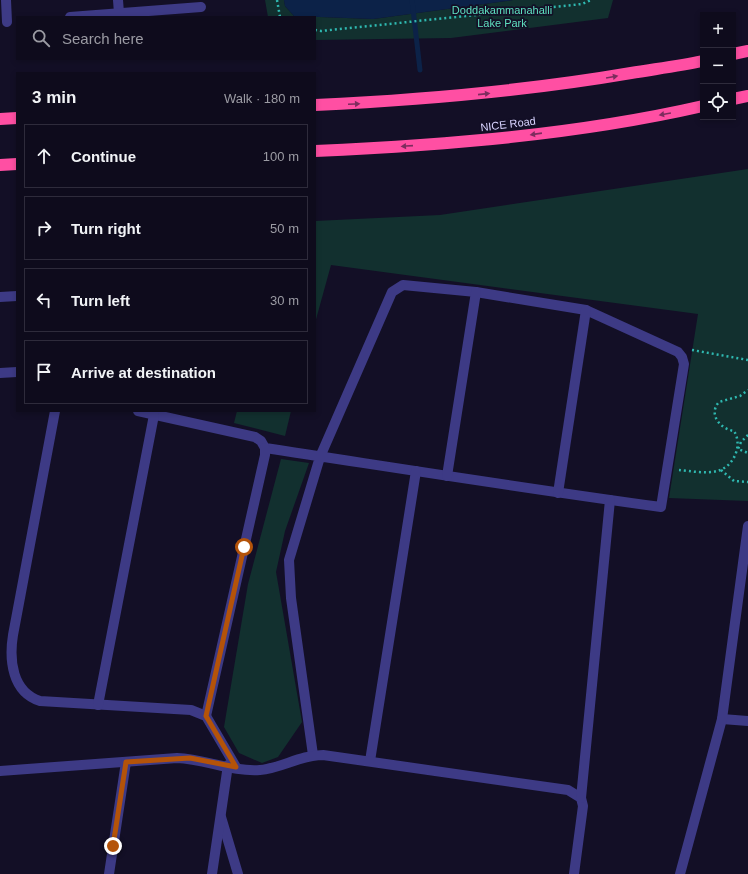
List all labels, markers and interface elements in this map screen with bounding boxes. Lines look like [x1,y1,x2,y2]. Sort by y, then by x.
park label: Doddakammanahalli Lake Park [452,4,552,29]
map controls [700,12,736,120]
button: + [700,12,736,48]
search box [16,16,316,60]
icon: search [30,27,52,49]
text: Search here [62,30,144,47]
button: − [700,48,736,84]
one-way arrow [606,73,618,79]
button: locate [700,84,736,120]
text: 3 min [32,88,76,107]
text: Walk · 180 m [224,91,300,106]
one-way arrow [478,91,490,97]
one-way arrow [348,100,360,107]
one-way arrow [659,111,671,117]
street label: NICE Road [480,115,536,133]
one-way arrow [530,131,542,137]
one-way arrow [401,143,413,150]
icon: ahead [33,145,55,167]
text: Continue [71,148,136,165]
text: 100 m [263,149,299,164]
icon: right [33,217,55,239]
text: Turn right [71,220,141,237]
text: 50 m [270,221,299,236]
icon: left [33,289,55,311]
text: Turn left [71,292,130,309]
text: 30 m [270,293,299,308]
icon: arrive [33,361,55,383]
text: Arrive at destination [71,364,216,381]
route start [235,538,253,556]
route end [104,837,122,855]

